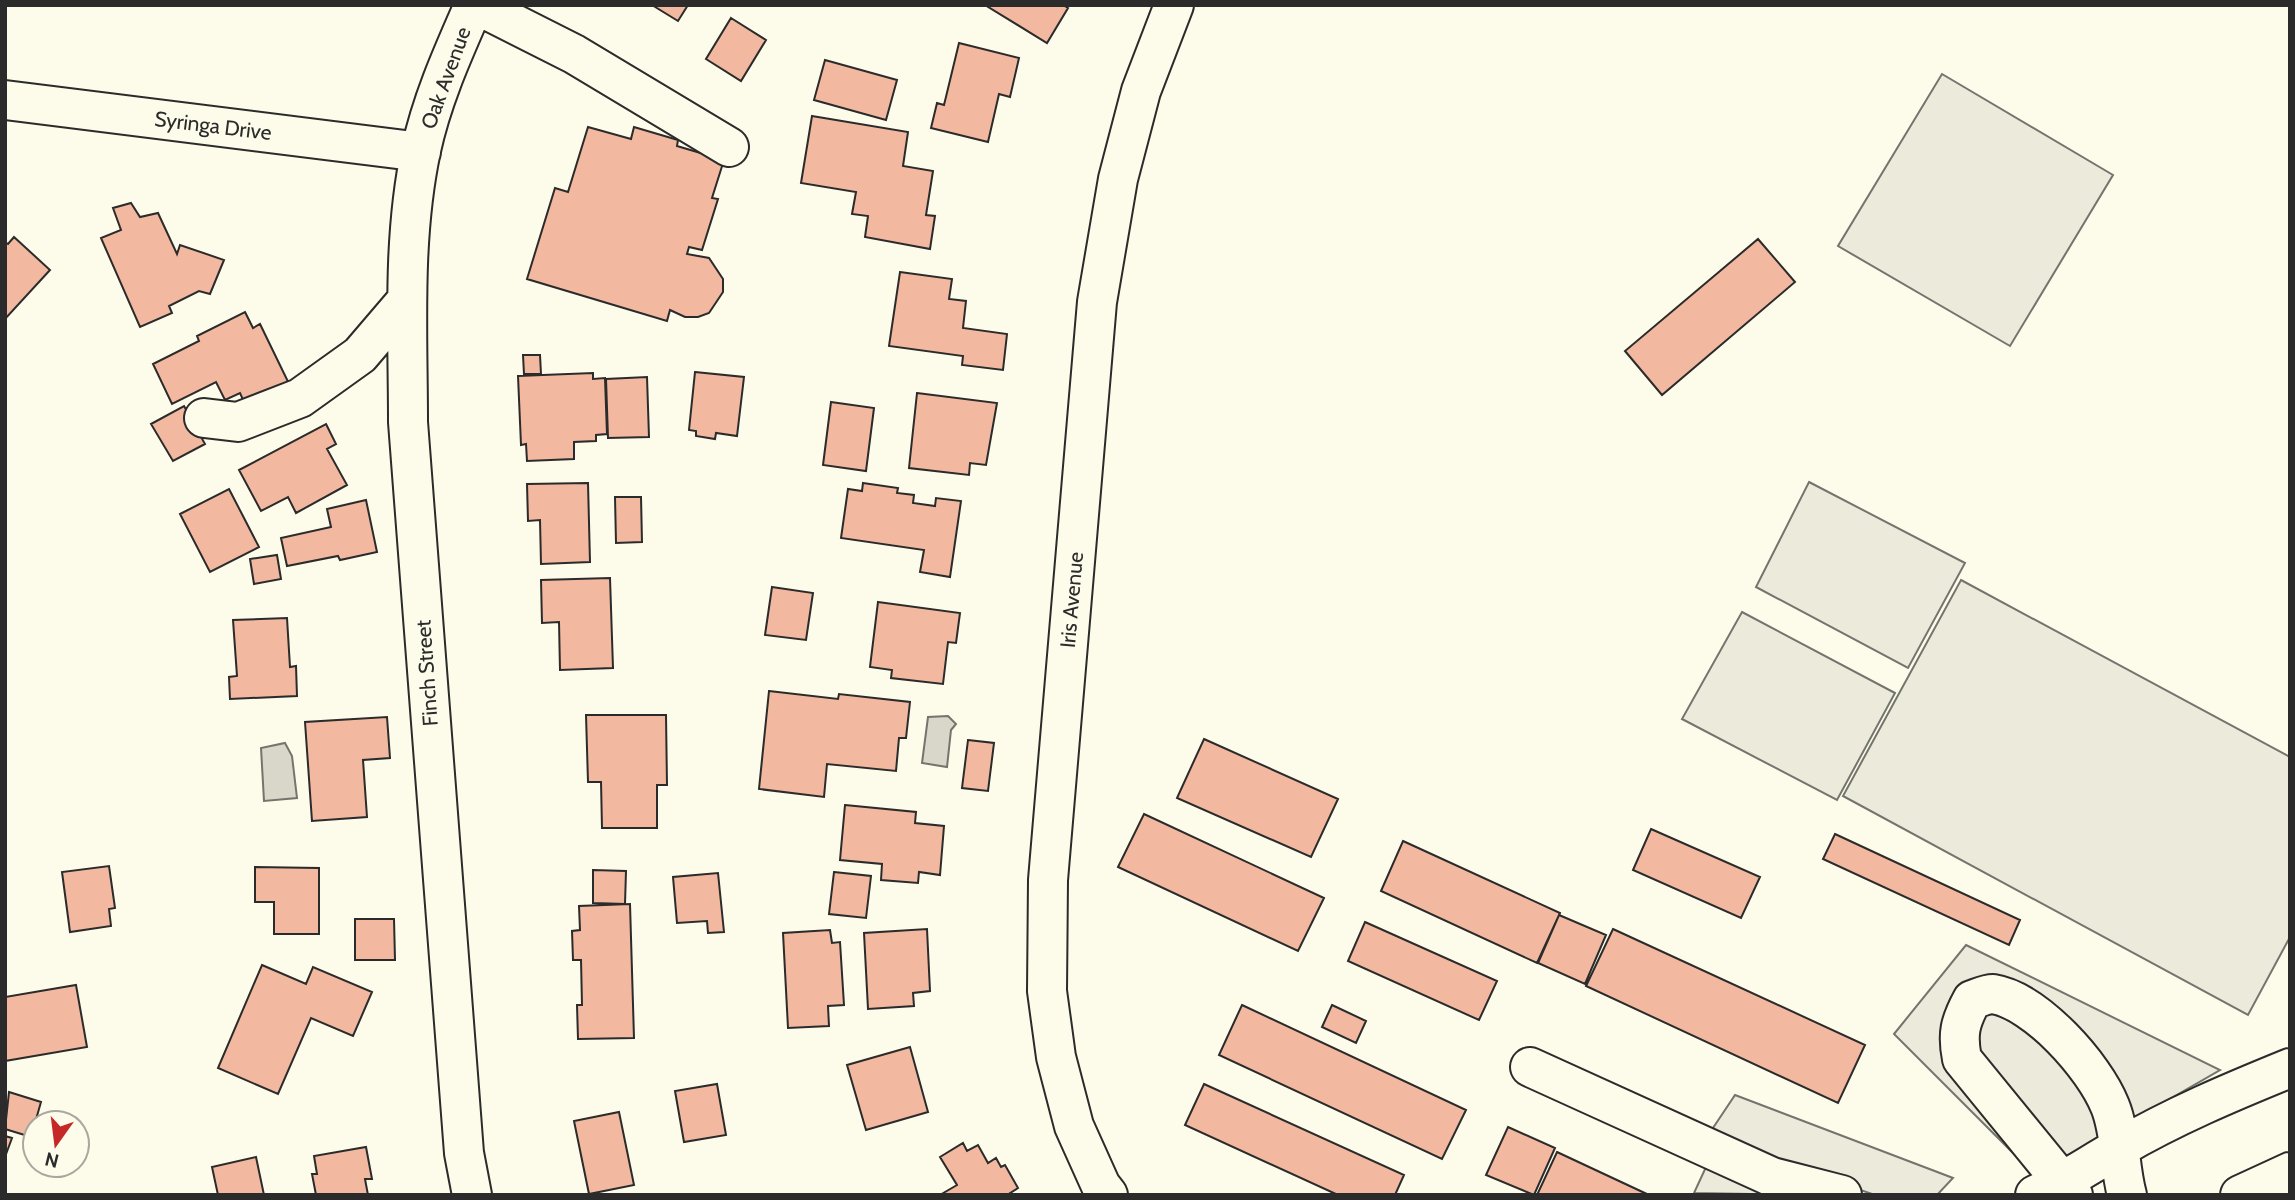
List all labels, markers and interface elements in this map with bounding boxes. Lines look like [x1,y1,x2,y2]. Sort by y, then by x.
street label: Oak Avenue [416,23,476,132]
street label: Syringa Drive [153,106,273,145]
street label: Iris Avenue [1055,551,1088,649]
street label: Finch Street [410,619,443,727]
north arrow [21,1109,91,1179]
text: N [43,1147,61,1173]

